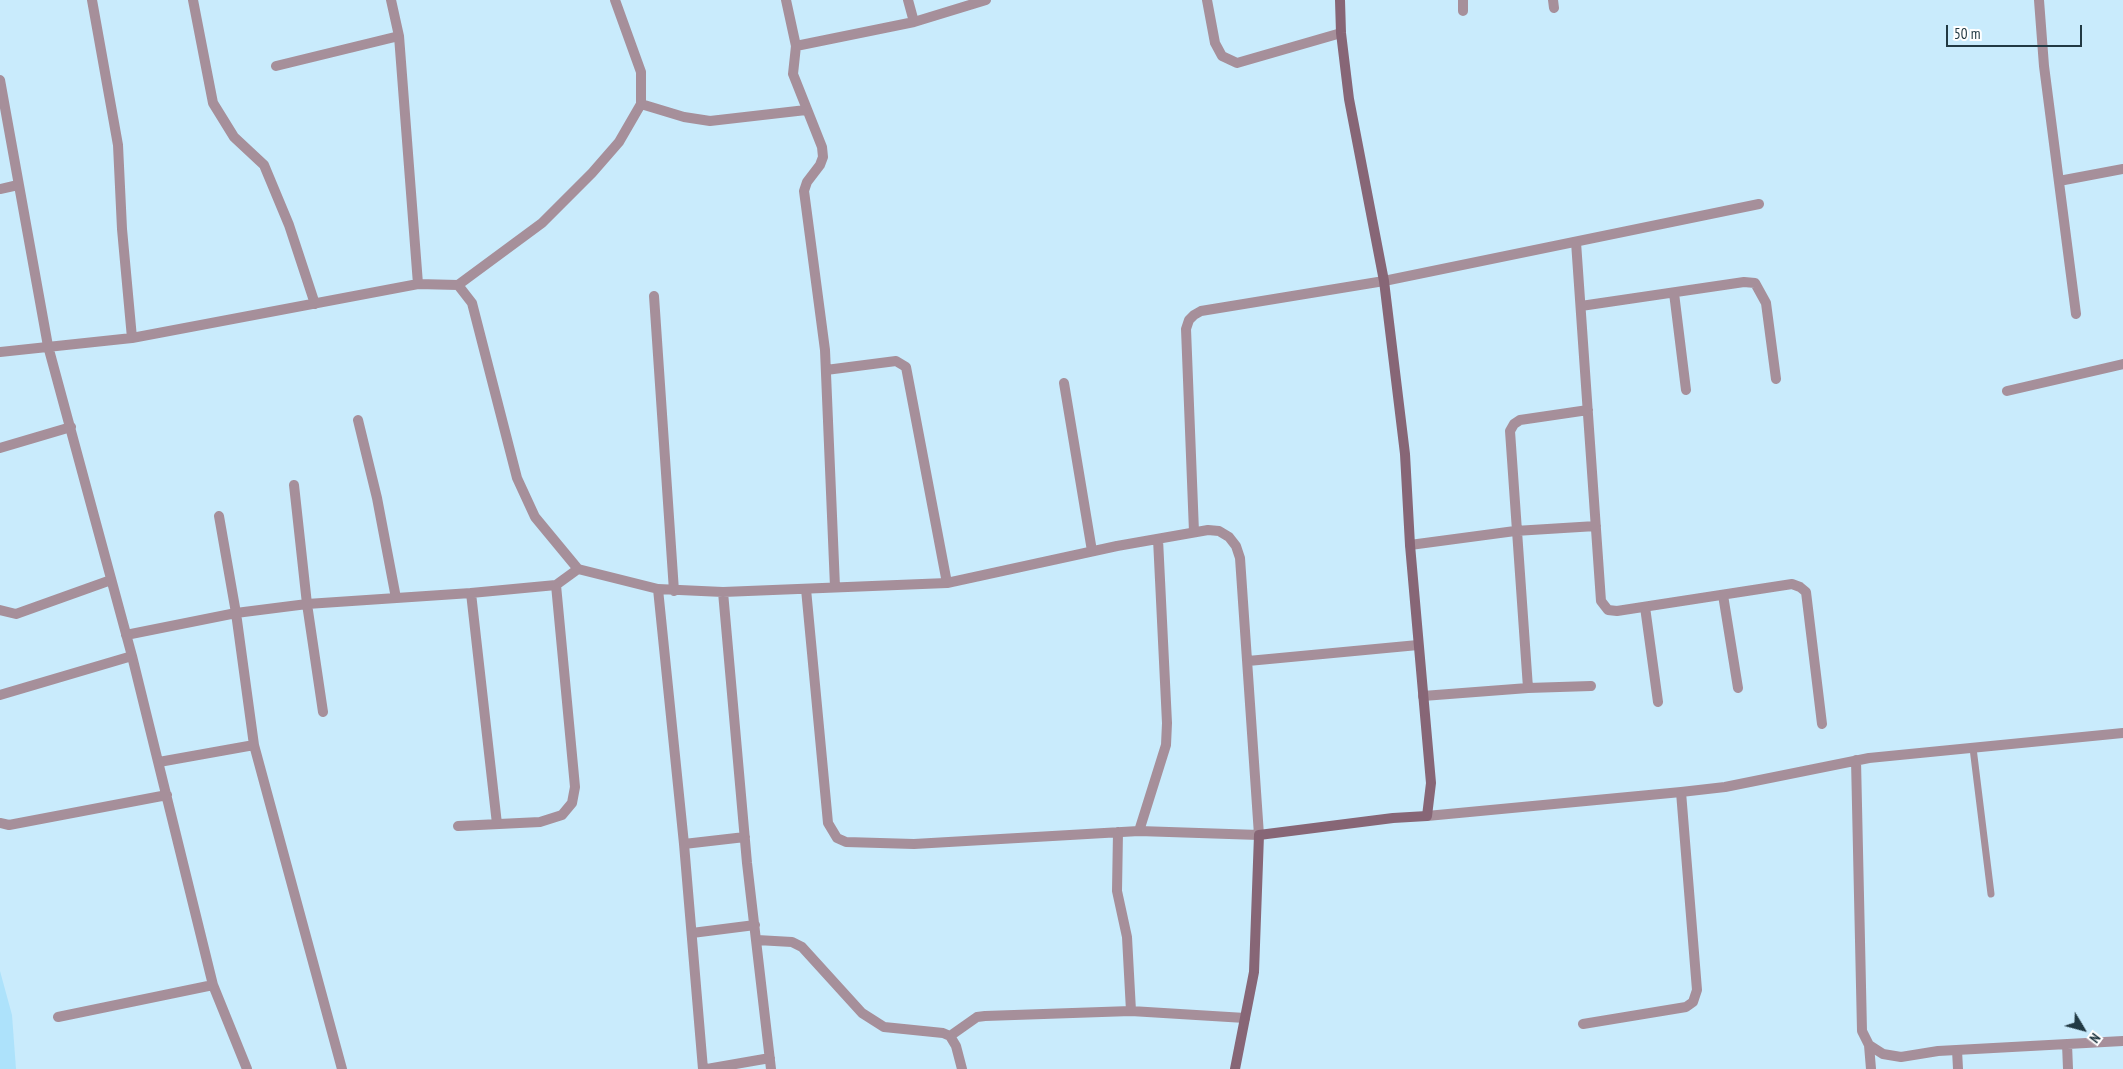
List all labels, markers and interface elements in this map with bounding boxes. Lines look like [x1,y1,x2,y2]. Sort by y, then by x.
scale bar [1948,15,2084,47]
text: 50 m [1954,24,1980,43]
north arrow [2058,1004,2108,1054]
text: N [2086,1030,2104,1046]

